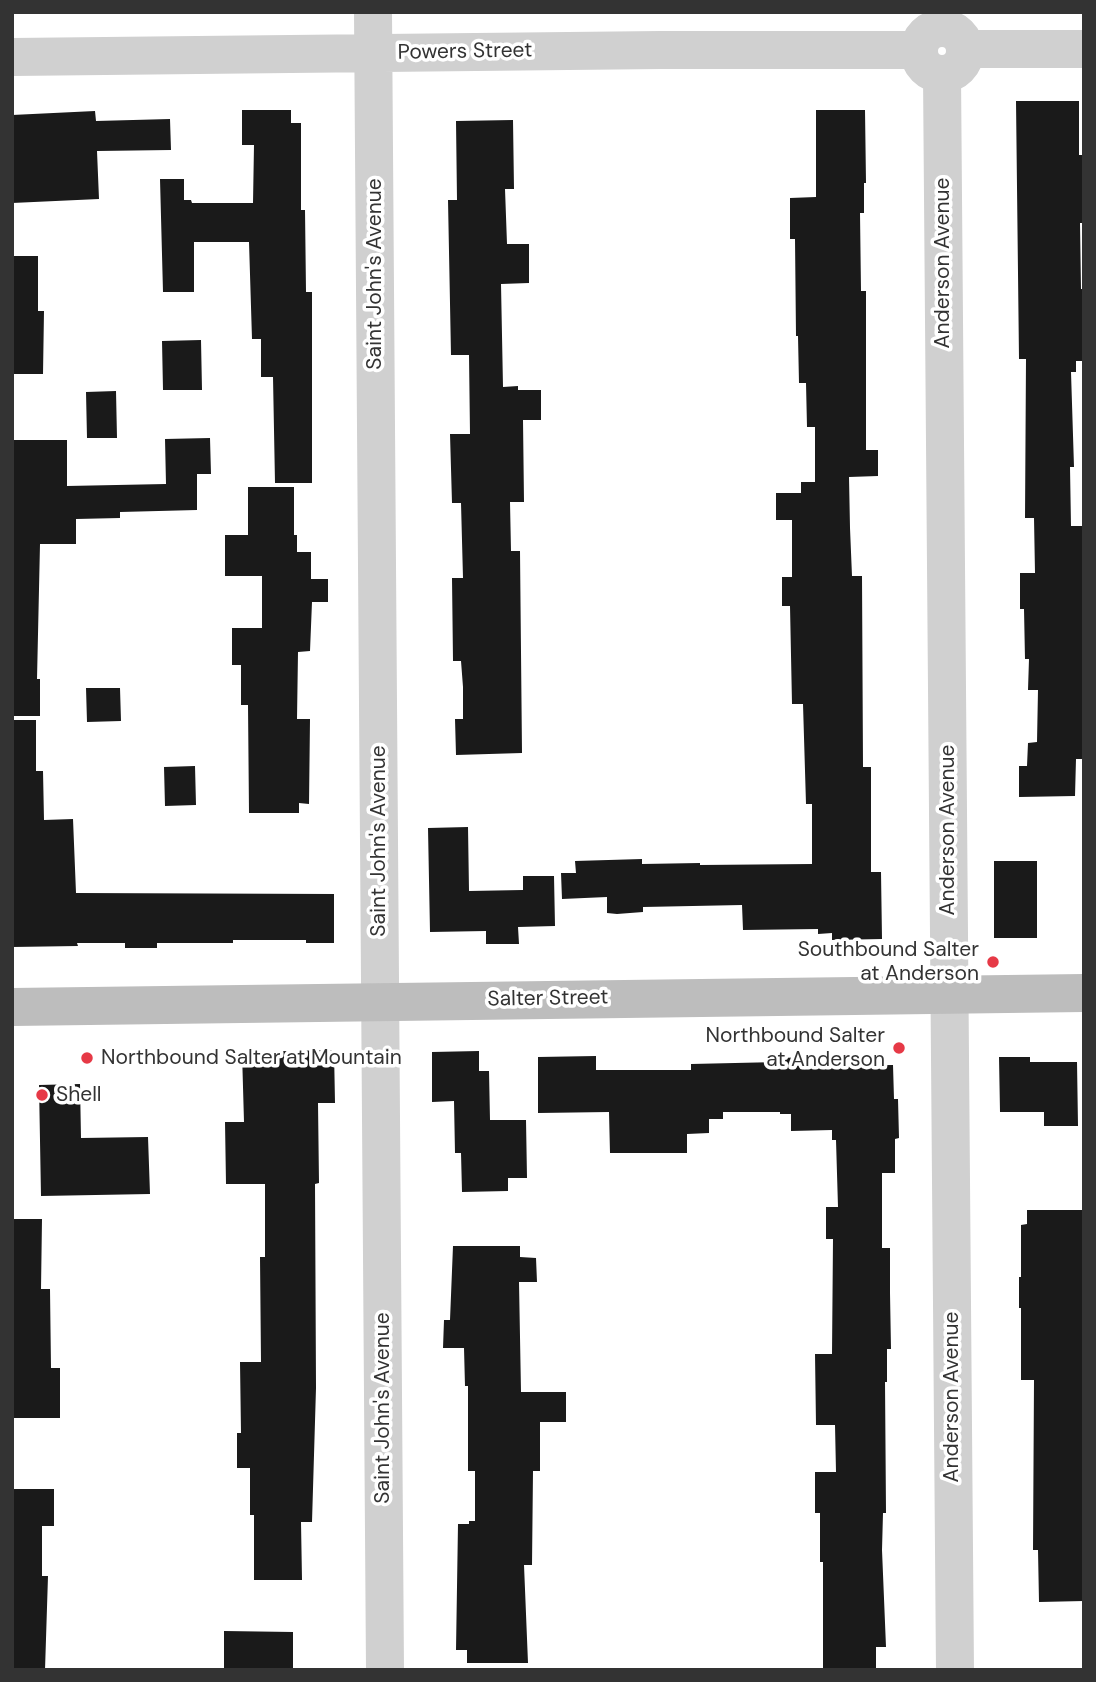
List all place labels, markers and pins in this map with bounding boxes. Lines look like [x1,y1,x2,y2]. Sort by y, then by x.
place label: Southbound Salter at Anderson [798,937,979,987]
marker: Southbound Salter at Anderson [985,954,1001,970]
place label: Northbound Salter at Anderson [706,1023,885,1073]
marker: Northbound Salter at Anderson [891,1040,907,1056]
place label: Northbound Salter at Mountain [101,1045,402,1071]
marker: Northbound Salter at Mountain [79,1050,95,1066]
place label: Shell [56,1082,102,1108]
marker: Shell [34,1087,50,1103]

